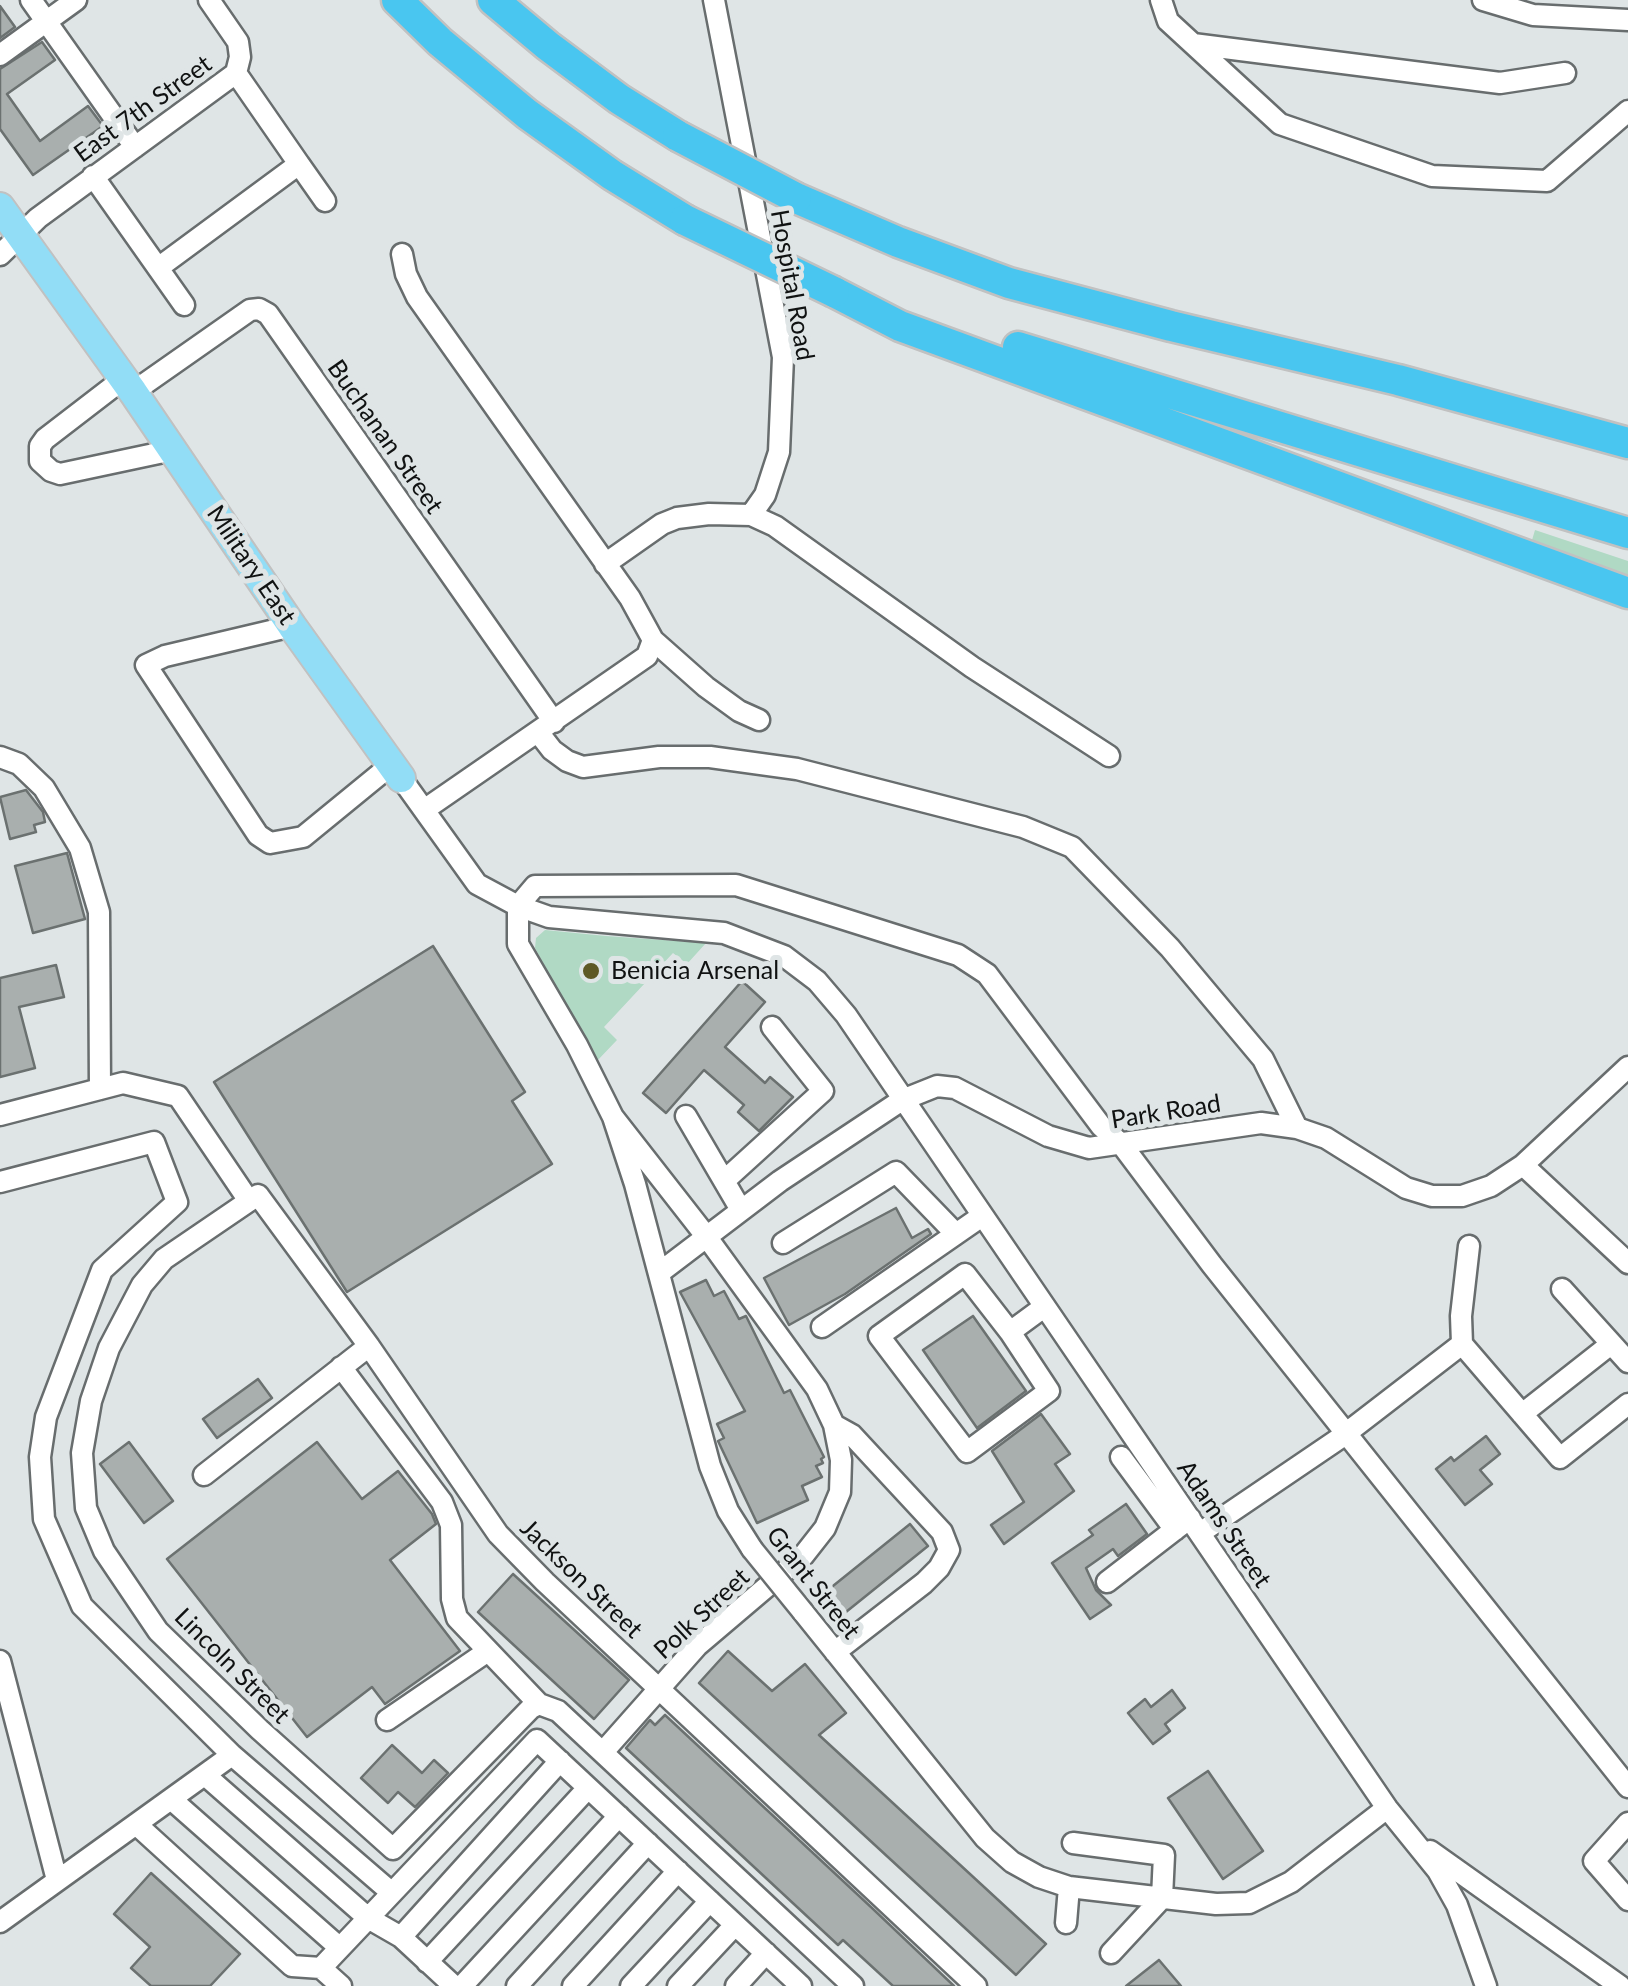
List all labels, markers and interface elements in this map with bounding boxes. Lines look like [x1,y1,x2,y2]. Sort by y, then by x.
street label: East 7th Street [68,49,218,169]
street label: Hospital Road [764,207,820,363]
street label: Buchanan Street [321,354,449,520]
street label: Military East [200,500,302,630]
place label: Benicia Arsenal [611,956,779,986]
marker: Benicia Arsenal [580,960,602,982]
street label: Park Road [1109,1089,1223,1135]
street label: Adams Street [1171,1455,1277,1593]
street label: Jackson Street [514,1513,648,1645]
street label: Grant Street [760,1521,866,1645]
street label: Polk Street [648,1562,756,1666]
street label: Lincoln Street [168,1602,296,1730]

